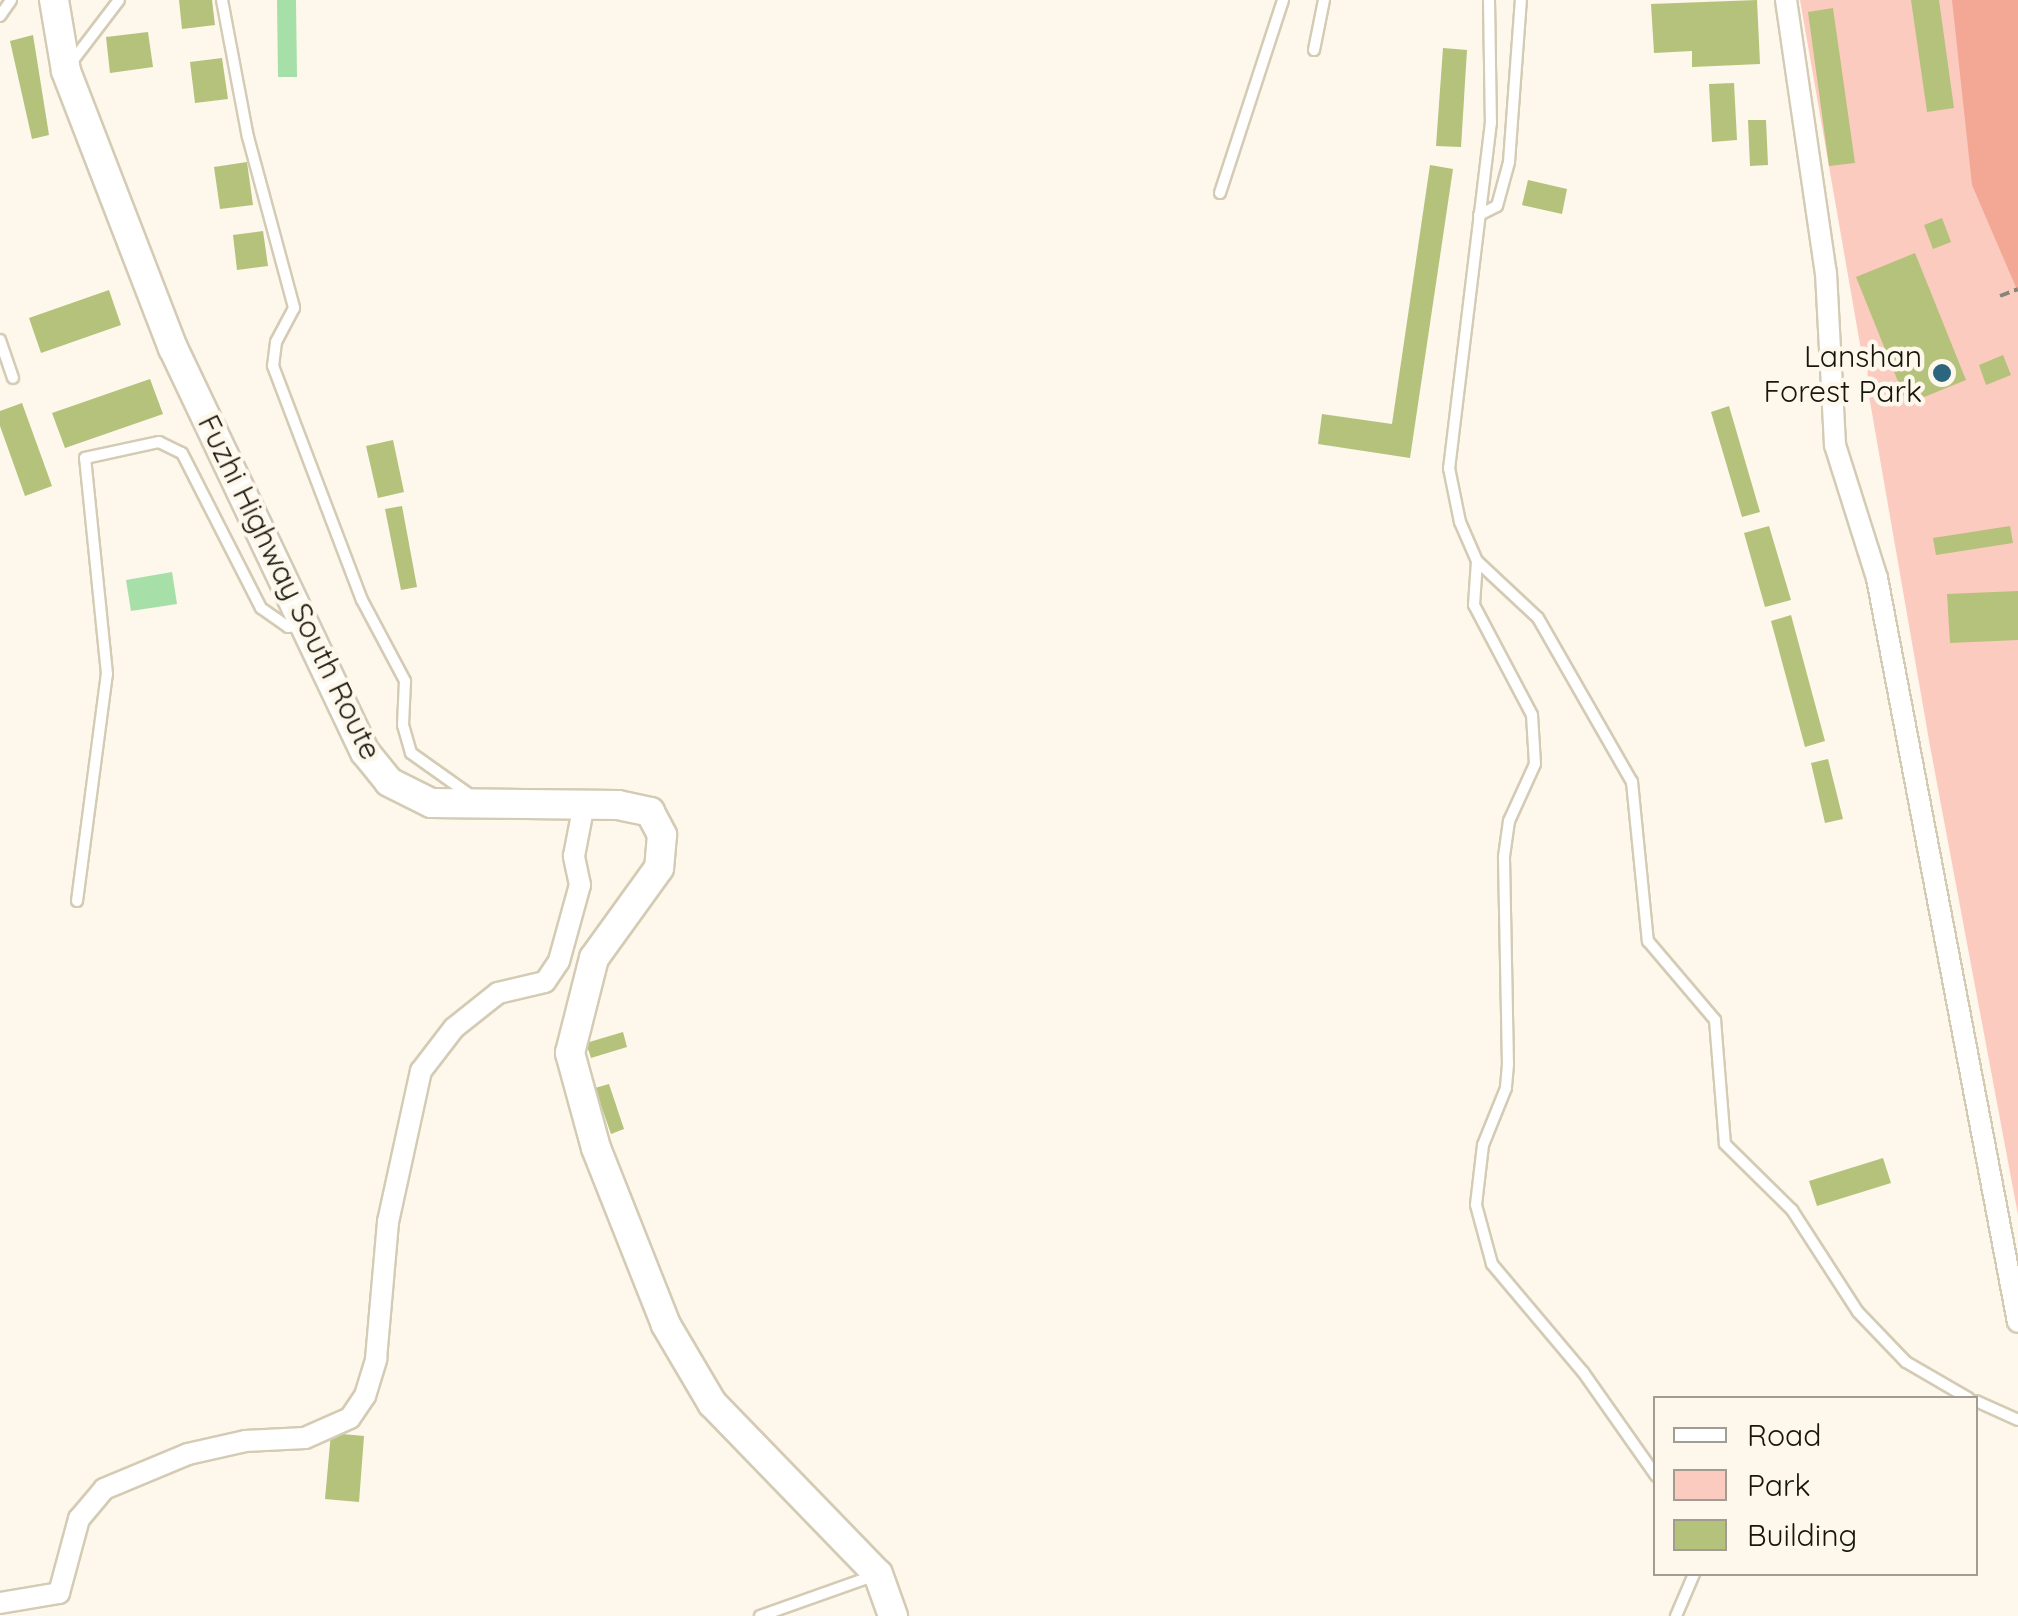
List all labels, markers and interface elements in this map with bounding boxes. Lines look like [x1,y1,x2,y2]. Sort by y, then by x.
place label: Lanshan Forest Park [1764,338,1922,408]
marker: Lanshan Forest Park [1931,362,1953,384]
street label: Fuzhi Highway South Route [191,409,389,765]
legend [1653,1396,1978,1576]
text: Road [1747,1416,1821,1454]
text: Park [1747,1466,1811,1504]
text: Building [1747,1516,1857,1554]

